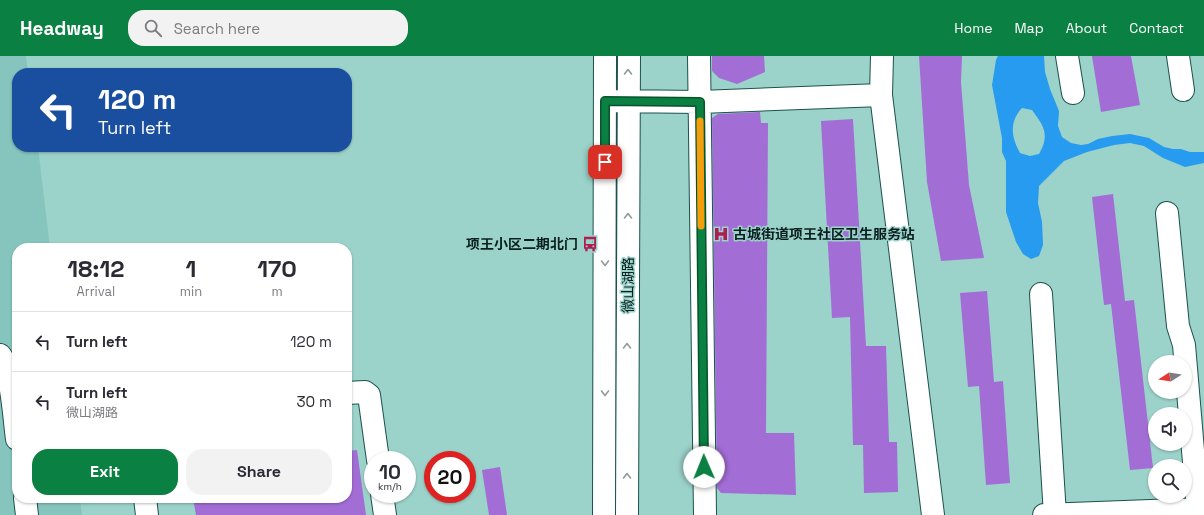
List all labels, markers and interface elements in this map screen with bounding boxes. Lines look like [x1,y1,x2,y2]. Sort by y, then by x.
search box [128,10,408,46]
text: Headway [20,16,104,41]
icon: search [142,17,164,39]
text: Search here [174,19,260,38]
text: Home [954,19,992,37]
text: Map [1014,19,1044,37]
text: About [1066,19,1107,37]
text: Contact [1129,19,1184,37]
one-way arrow [624,69,632,75]
text: 120 m [98,81,176,117]
icon: left [32,84,84,136]
text: Turn left [98,116,171,139]
pin [588,145,622,179]
icon: arrive [594,151,616,173]
one-way arrow [624,213,632,219]
hospital icon: 古城街道项王社区卫生服务站 [712,225,730,243]
place label: 古城街道项王社区卫生服务站 [733,225,915,243]
place label: 项王小区二期北门 [466,235,578,253]
bus stop icon: 项王小区二期北门 [581,235,599,253]
text: 18:12 [67,253,125,284]
text: 1 [186,253,196,284]
text: 170 [257,253,297,284]
street label: 微山湖路 [619,257,637,313]
one-way arrow [601,260,609,266]
text: Arrival [77,283,115,300]
text: min [180,283,202,300]
text: m [271,283,283,300]
icon: left [32,331,54,353]
text: Turn left [66,332,128,351]
text: 120 m [290,332,332,351]
one-way arrow [623,343,631,349]
north arrow [1148,355,1192,399]
map controls [1148,355,1192,503]
text: Turn left [66,383,128,402]
one-way arrow [601,390,609,396]
icon: left [32,391,54,413]
text: 30 m [297,392,332,411]
text: 微山湖路 [66,404,118,421]
button: sound [1148,407,1192,451]
position arrow [683,446,725,488]
button: Exit [32,449,178,495]
button: Share [186,449,332,495]
speed limit sign: 20 [424,451,476,503]
text: 10 [379,459,401,485]
button: search [1148,459,1192,503]
one-way arrow [623,473,631,479]
text: km/h [378,480,402,493]

